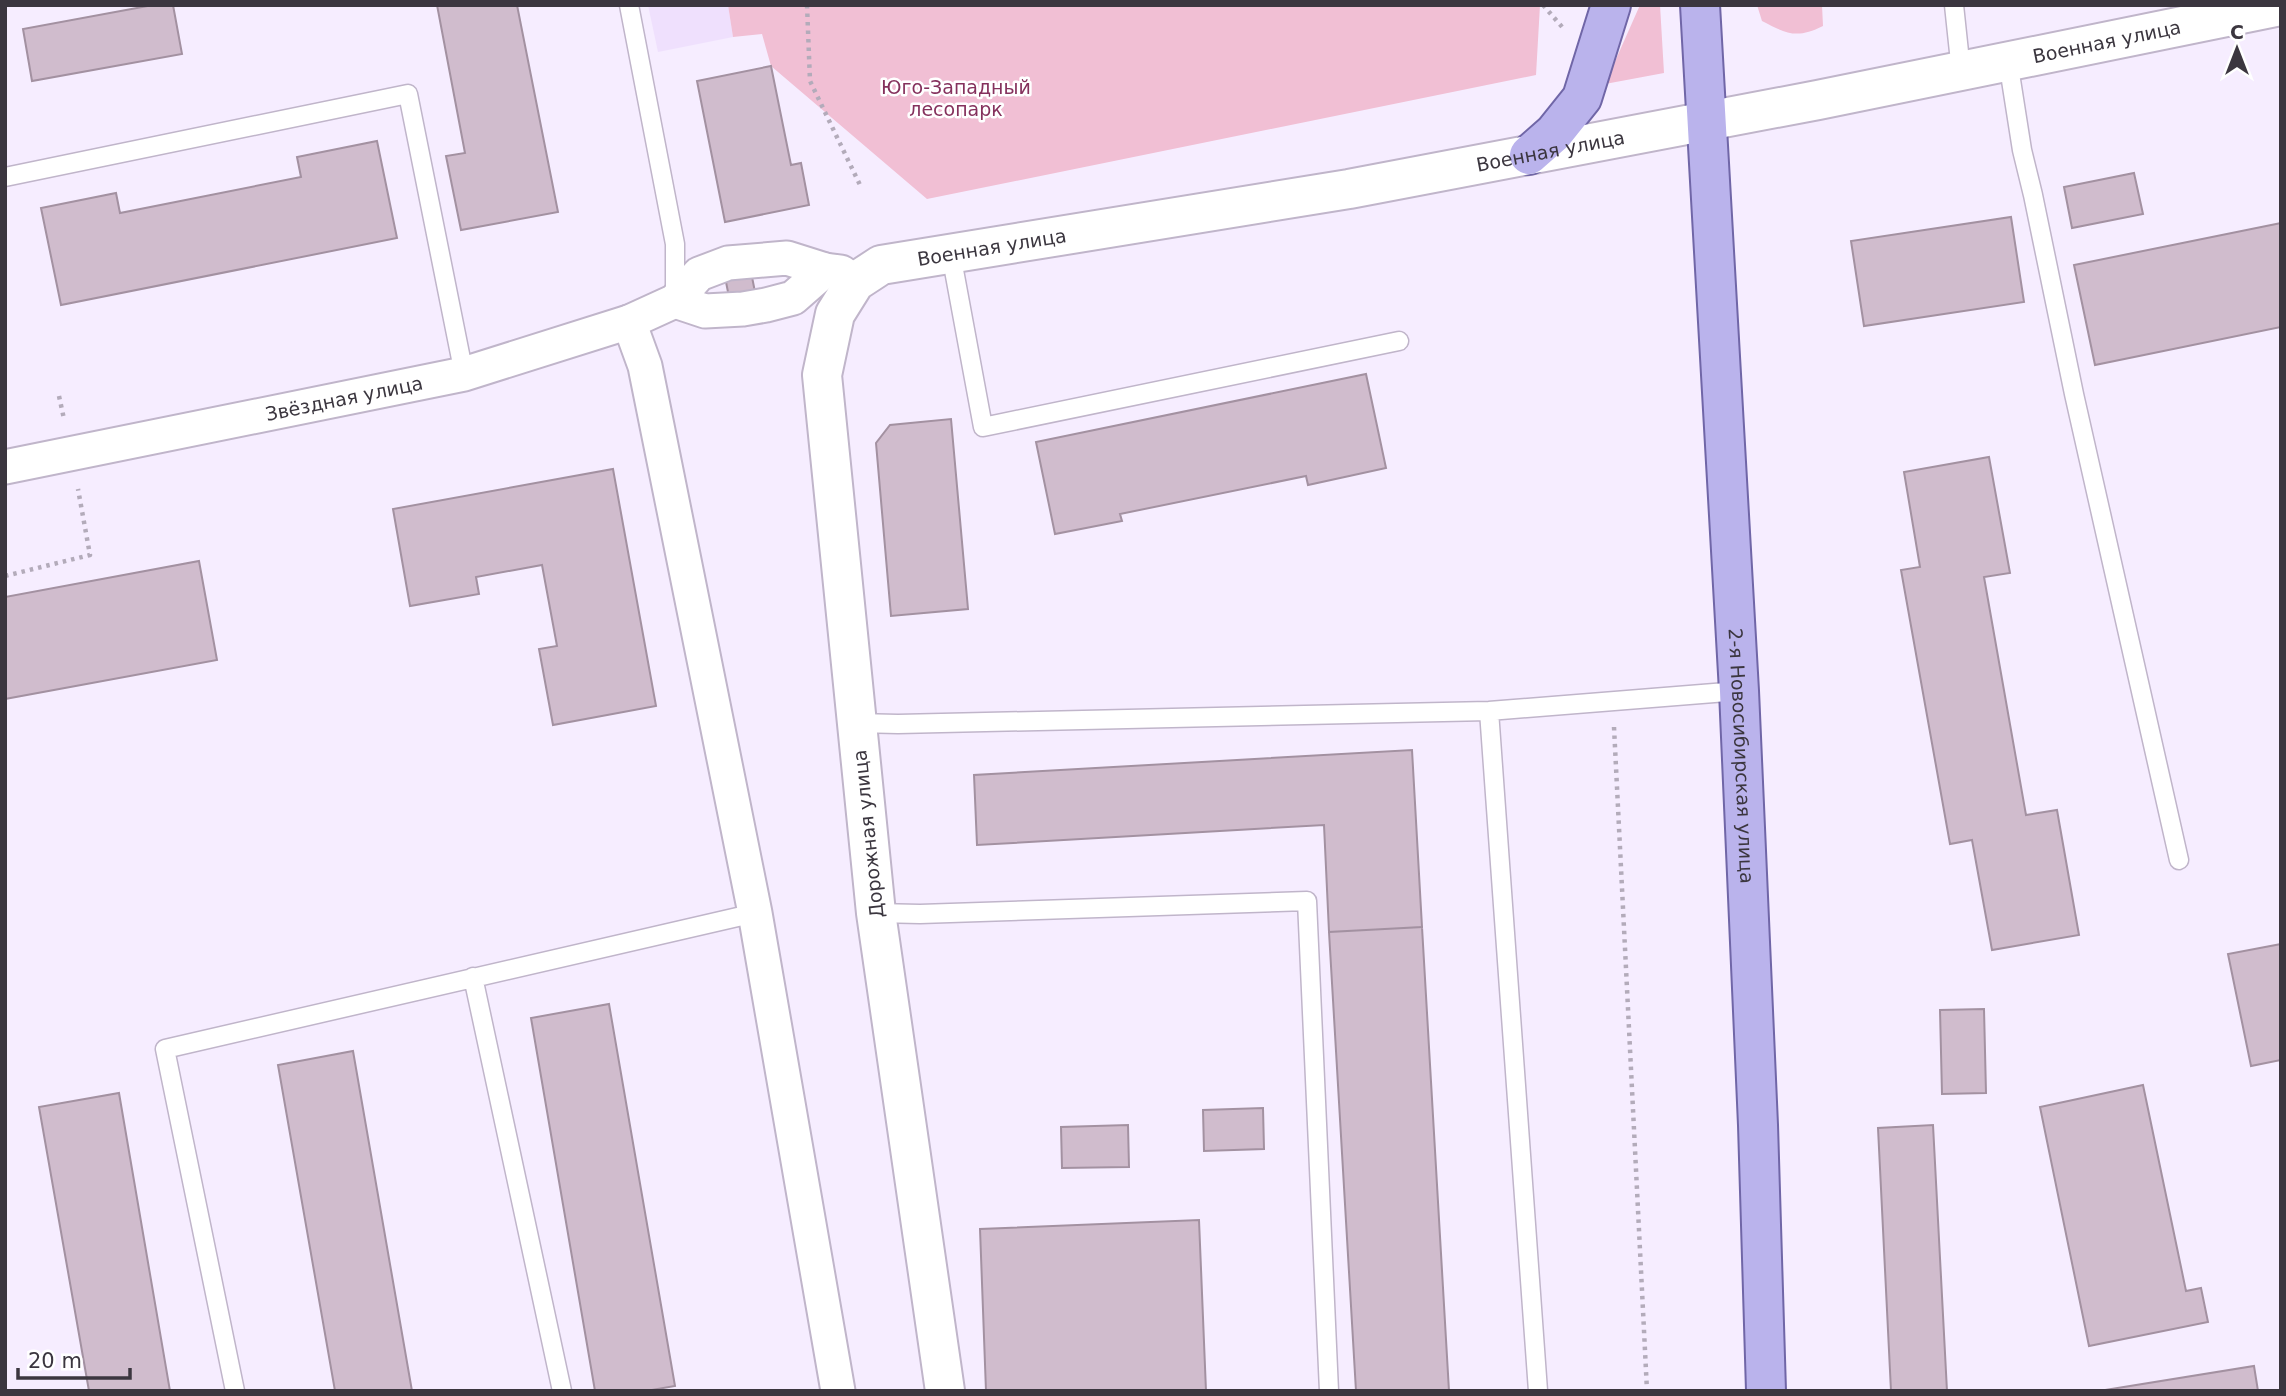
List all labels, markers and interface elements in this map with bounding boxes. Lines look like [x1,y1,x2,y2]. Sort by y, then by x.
north arrow [2202,14,2272,84]
street label: Военная улица [2031,16,2183,67]
text: С [2230,21,2244,43]
park label: Юго-Западный лесопарк [881,76,1031,120]
street label: Военная улица [1474,126,1627,176]
street label: Военная улица [916,224,1068,270]
street label: Звёздная улица [263,372,425,425]
street label: 2-я Новосибирская улица [1724,628,1758,884]
street label: Дорожная улица [848,749,888,919]
scale bar [18,1336,130,1380]
text: 20 m [28,1349,82,1373]

